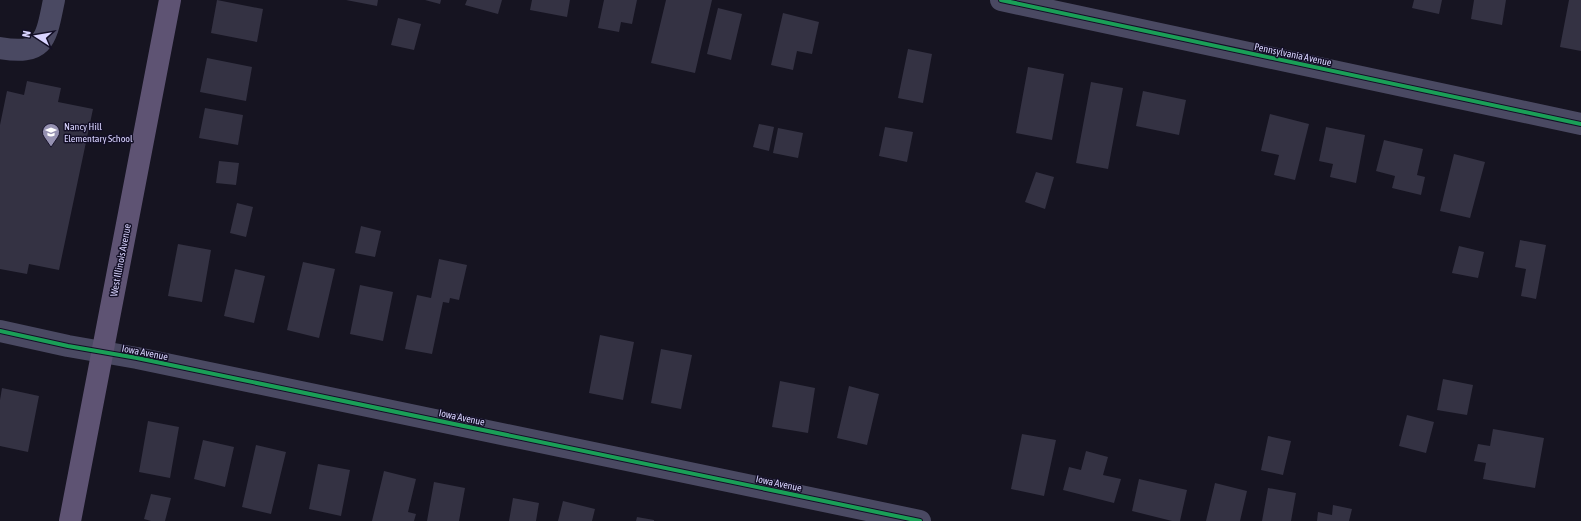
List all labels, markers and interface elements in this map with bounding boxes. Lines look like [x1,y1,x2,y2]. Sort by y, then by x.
north arrow [16,16,56,56]
text: N [20,29,33,38]
street label: Pennsylvania Avenue [1253,41,1333,68]
place label: Nancy Hill Elementary School [64,121,133,144]
school or university icon: Nancy Hill Elementary School [41,122,61,147]
street label: West Illinois Avenue [108,222,133,297]
street label: Iowa Avenue [121,343,169,362]
street label: Iowa Avenue [438,407,486,428]
street label: Iowa Avenue [755,473,803,494]

